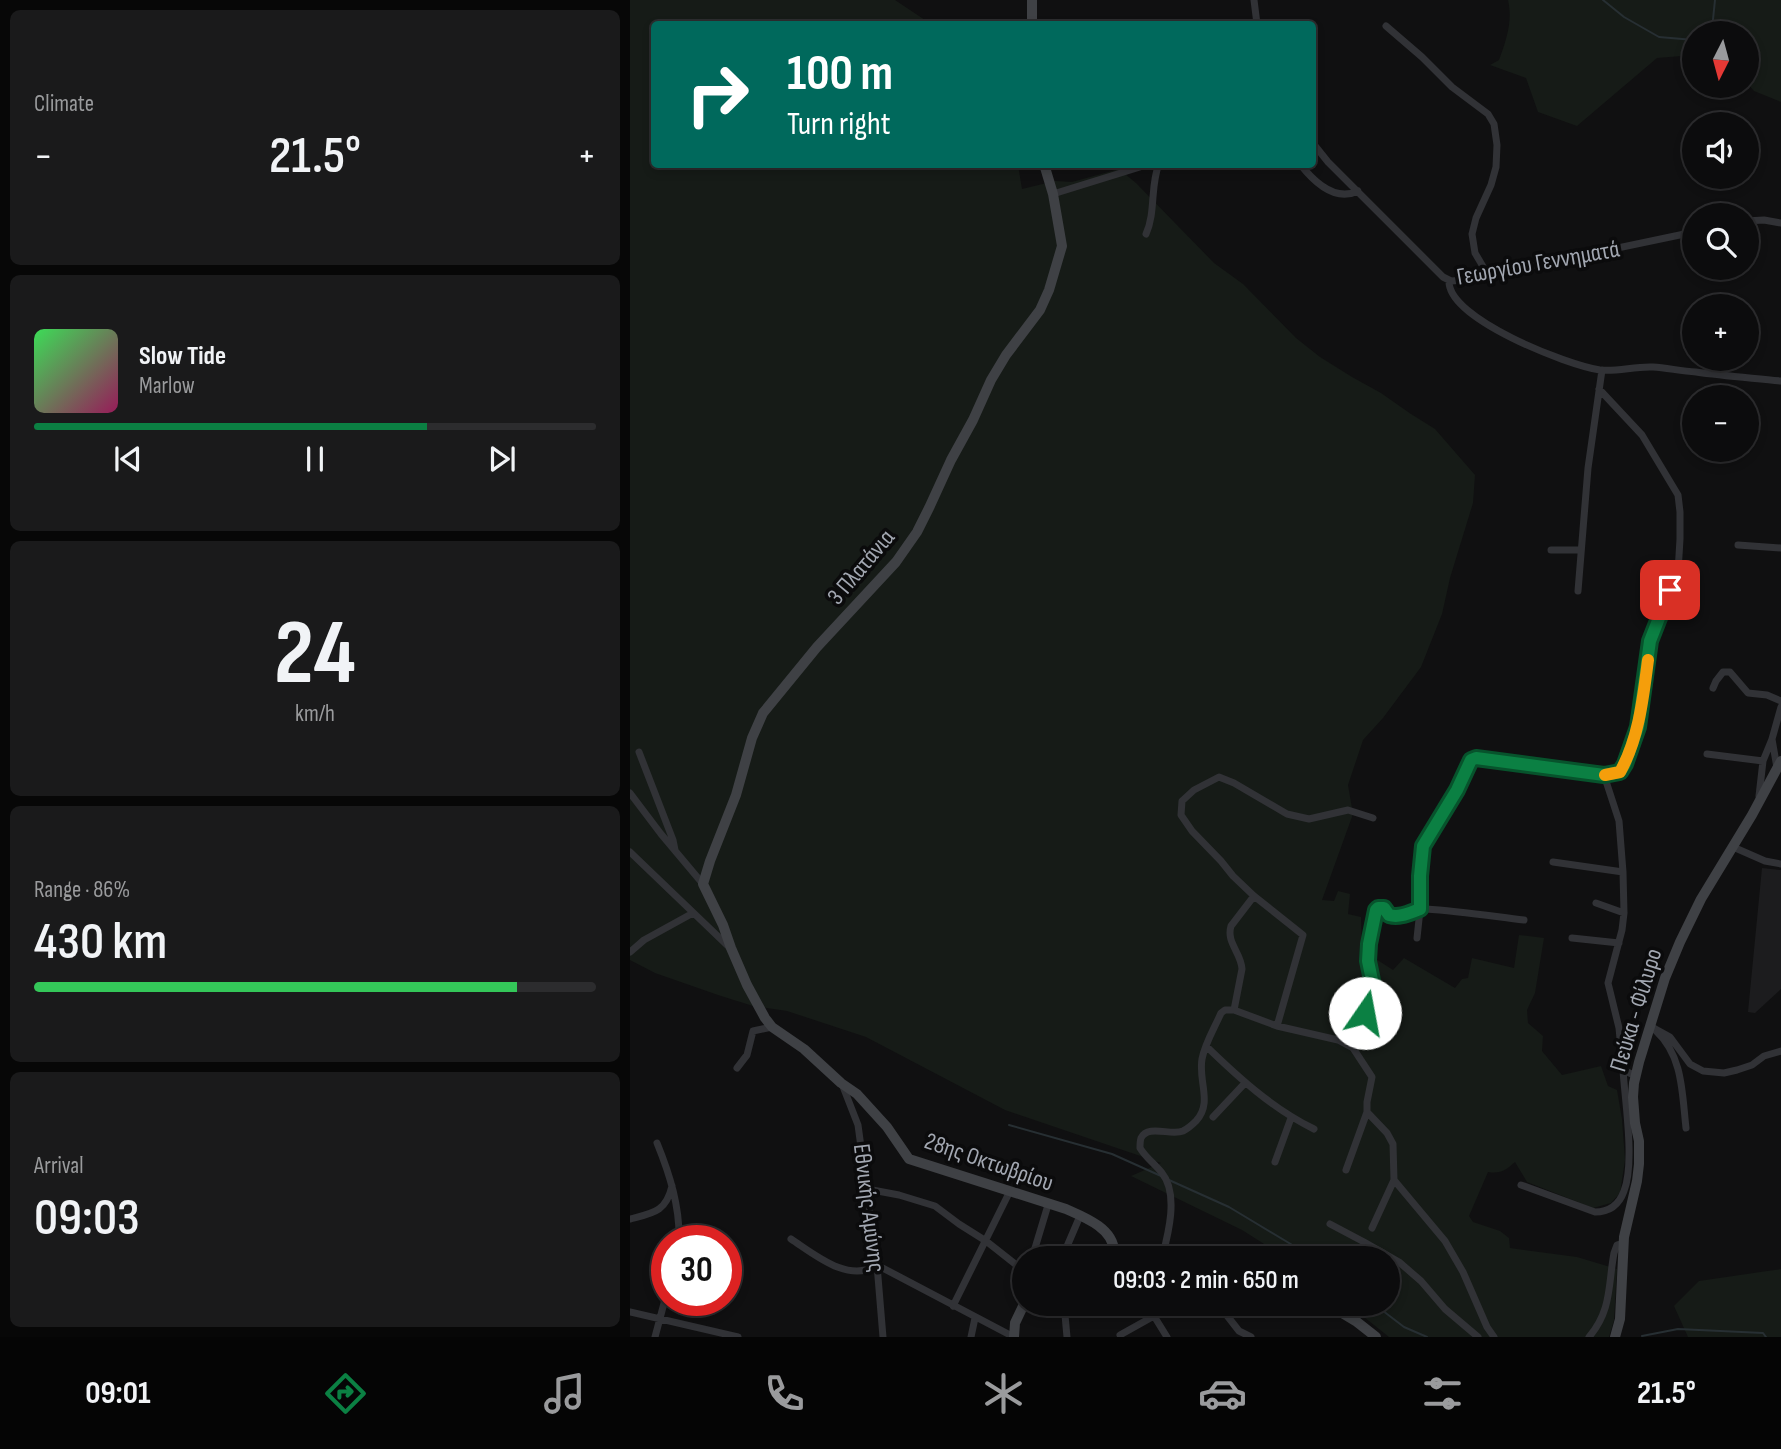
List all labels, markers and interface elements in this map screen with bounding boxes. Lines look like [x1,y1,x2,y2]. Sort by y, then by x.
north arrow [1682,21,1759,98]
map controls [1682,21,1759,462]
text: 100 m [787,45,893,104]
icon: right [672,49,763,140]
text: Climate [34,90,94,118]
text: Turn right [787,105,891,144]
button: sound [1682,112,1759,189]
text: 21.5° [269,125,361,188]
text: − [34,134,53,179]
text: + [577,134,596,179]
button: search [1682,203,1759,280]
street label: Γεωργίου Γεννηματά [1454,234,1622,292]
button: + [1682,294,1759,371]
text: Slow Tide [139,341,226,372]
text: Marlow [139,372,195,400]
button: − [1682,385,1759,462]
icon: previous [109,440,147,478]
icon: pause [296,440,334,478]
icon: next [483,440,521,478]
street label: 3 Πλατάνια [821,524,901,610]
pin [1640,560,1700,620]
icon: arrive [1651,571,1689,609]
text: 24 [274,600,356,709]
text: km/h [295,700,335,728]
text: Range · 86% [34,876,130,904]
text: 430 km [34,911,167,974]
street label: Πεύκα - Φίλυρο [1604,945,1668,1075]
position arrow [1328,976,1402,1050]
street label: 28ης Οκτωβρίου [921,1126,1057,1198]
street label: Εθνικής Αμύνης [847,1142,891,1274]
text: Arrival [34,1152,83,1180]
text: 09:03 [34,1187,140,1250]
speed limit sign: 30 [651,1225,742,1316]
text: 09:03 · 2 min · 650 m [1113,1265,1299,1296]
icon: directions [321,1369,370,1418]
icon: music [540,1369,589,1418]
icon: phone [760,1369,809,1418]
icon: climate [979,1369,1028,1418]
icon: car [1198,1369,1247,1418]
icon: filters [1418,1369,1467,1418]
text: 09:01 [85,1374,151,1413]
text: 21.5° [1637,1374,1696,1413]

